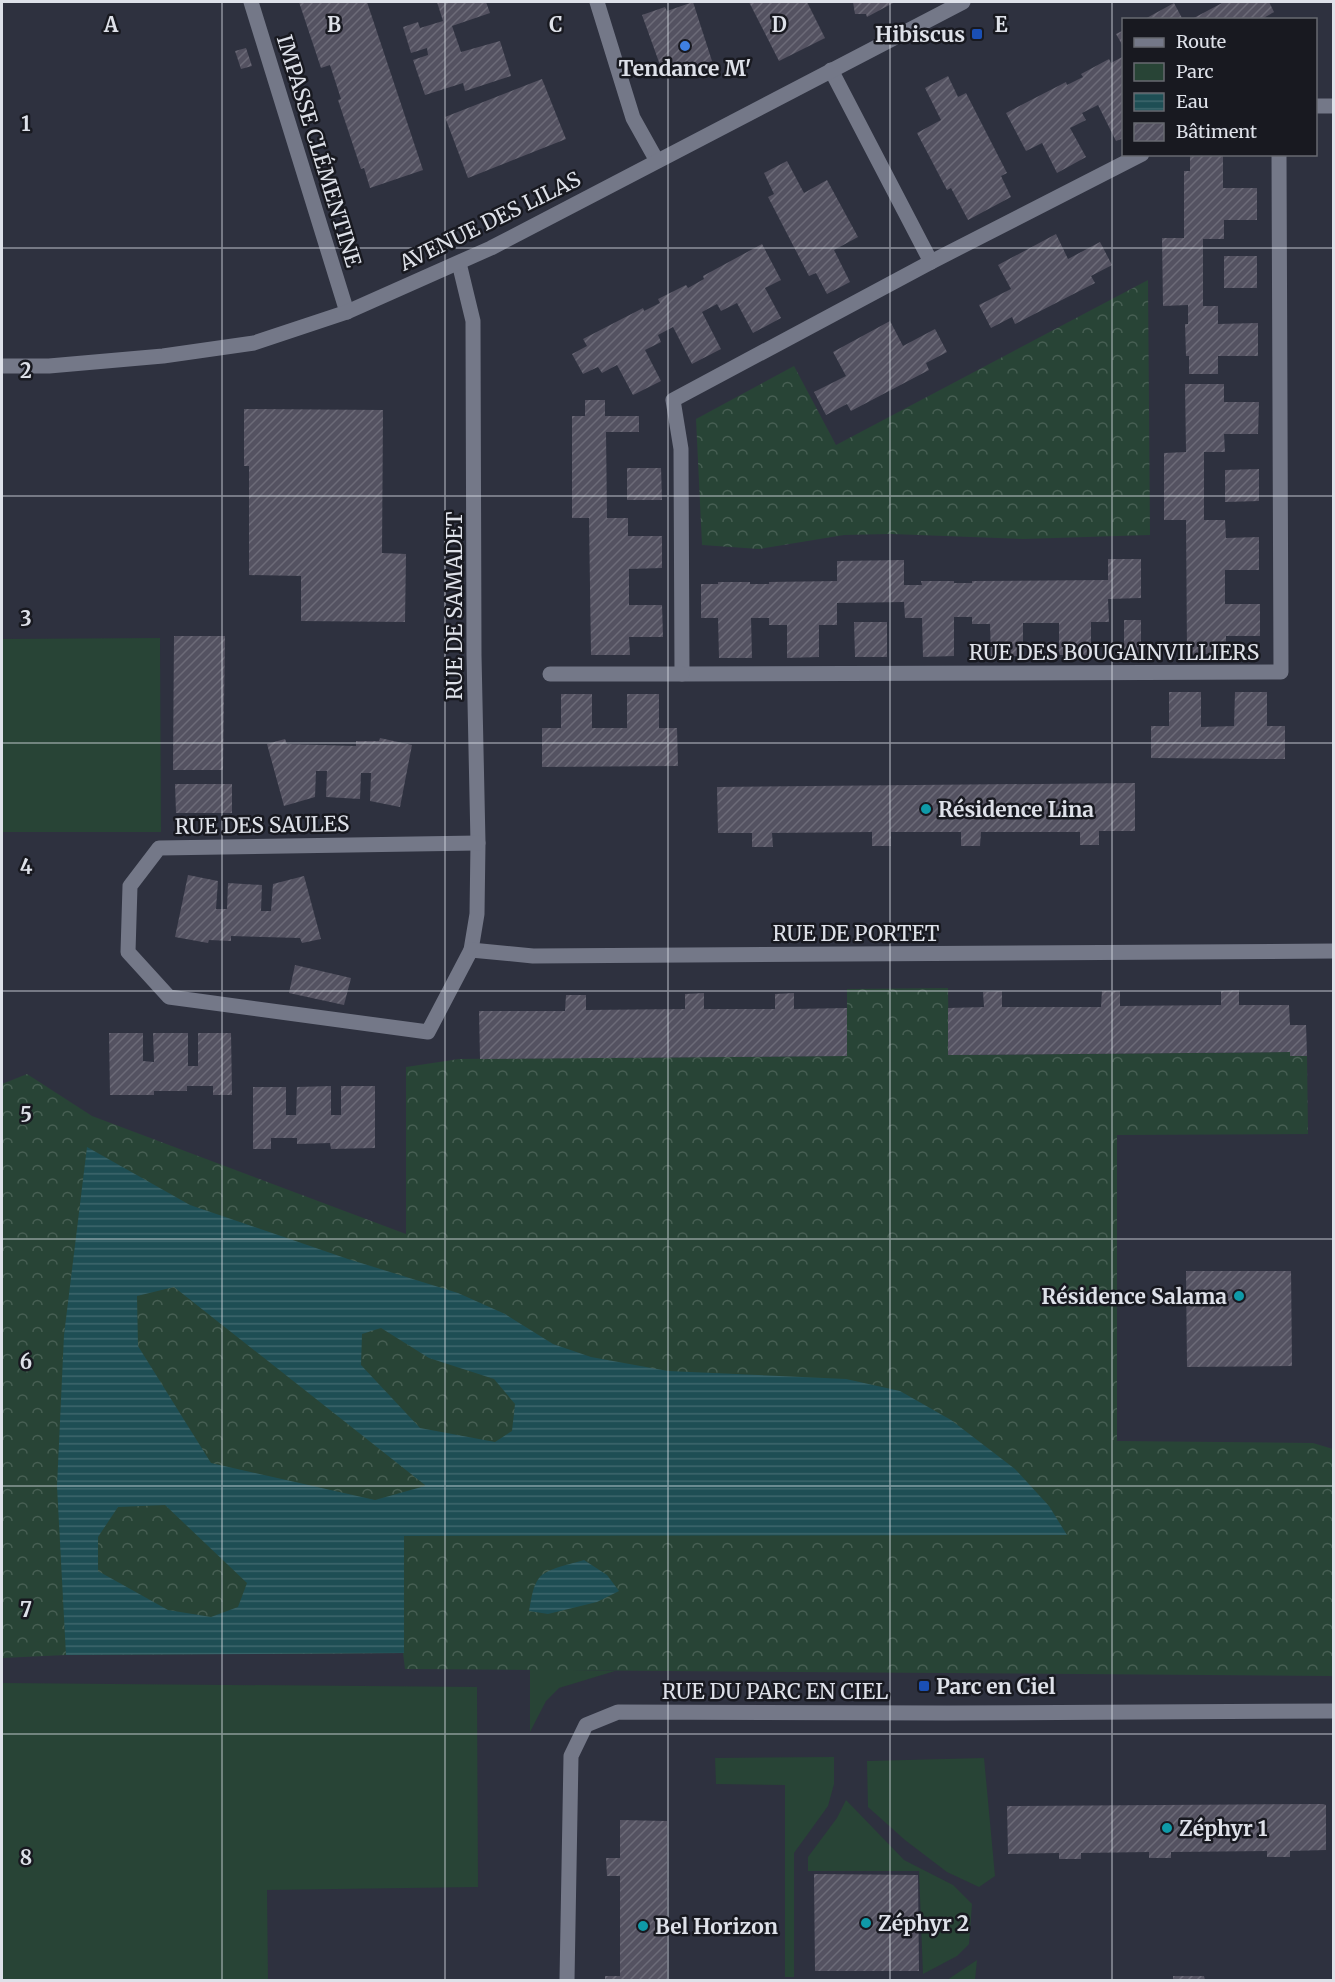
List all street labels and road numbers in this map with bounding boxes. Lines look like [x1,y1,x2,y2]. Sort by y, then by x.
street label: IMPASSE CLÉMENTINE [271,31,368,271]
street label: AVENUE DES LILAS [394,165,585,277]
street label: RUE DE SAMADET [441,511,468,700]
street label: RUE DES BOUGAINVILLIERS [969,639,1259,666]
street label: RUE DES SAULES [174,810,350,840]
street label: RUE DE PORTET [773,920,940,947]
street label: RUE DU PARC EN CIEL [662,1678,888,1705]

